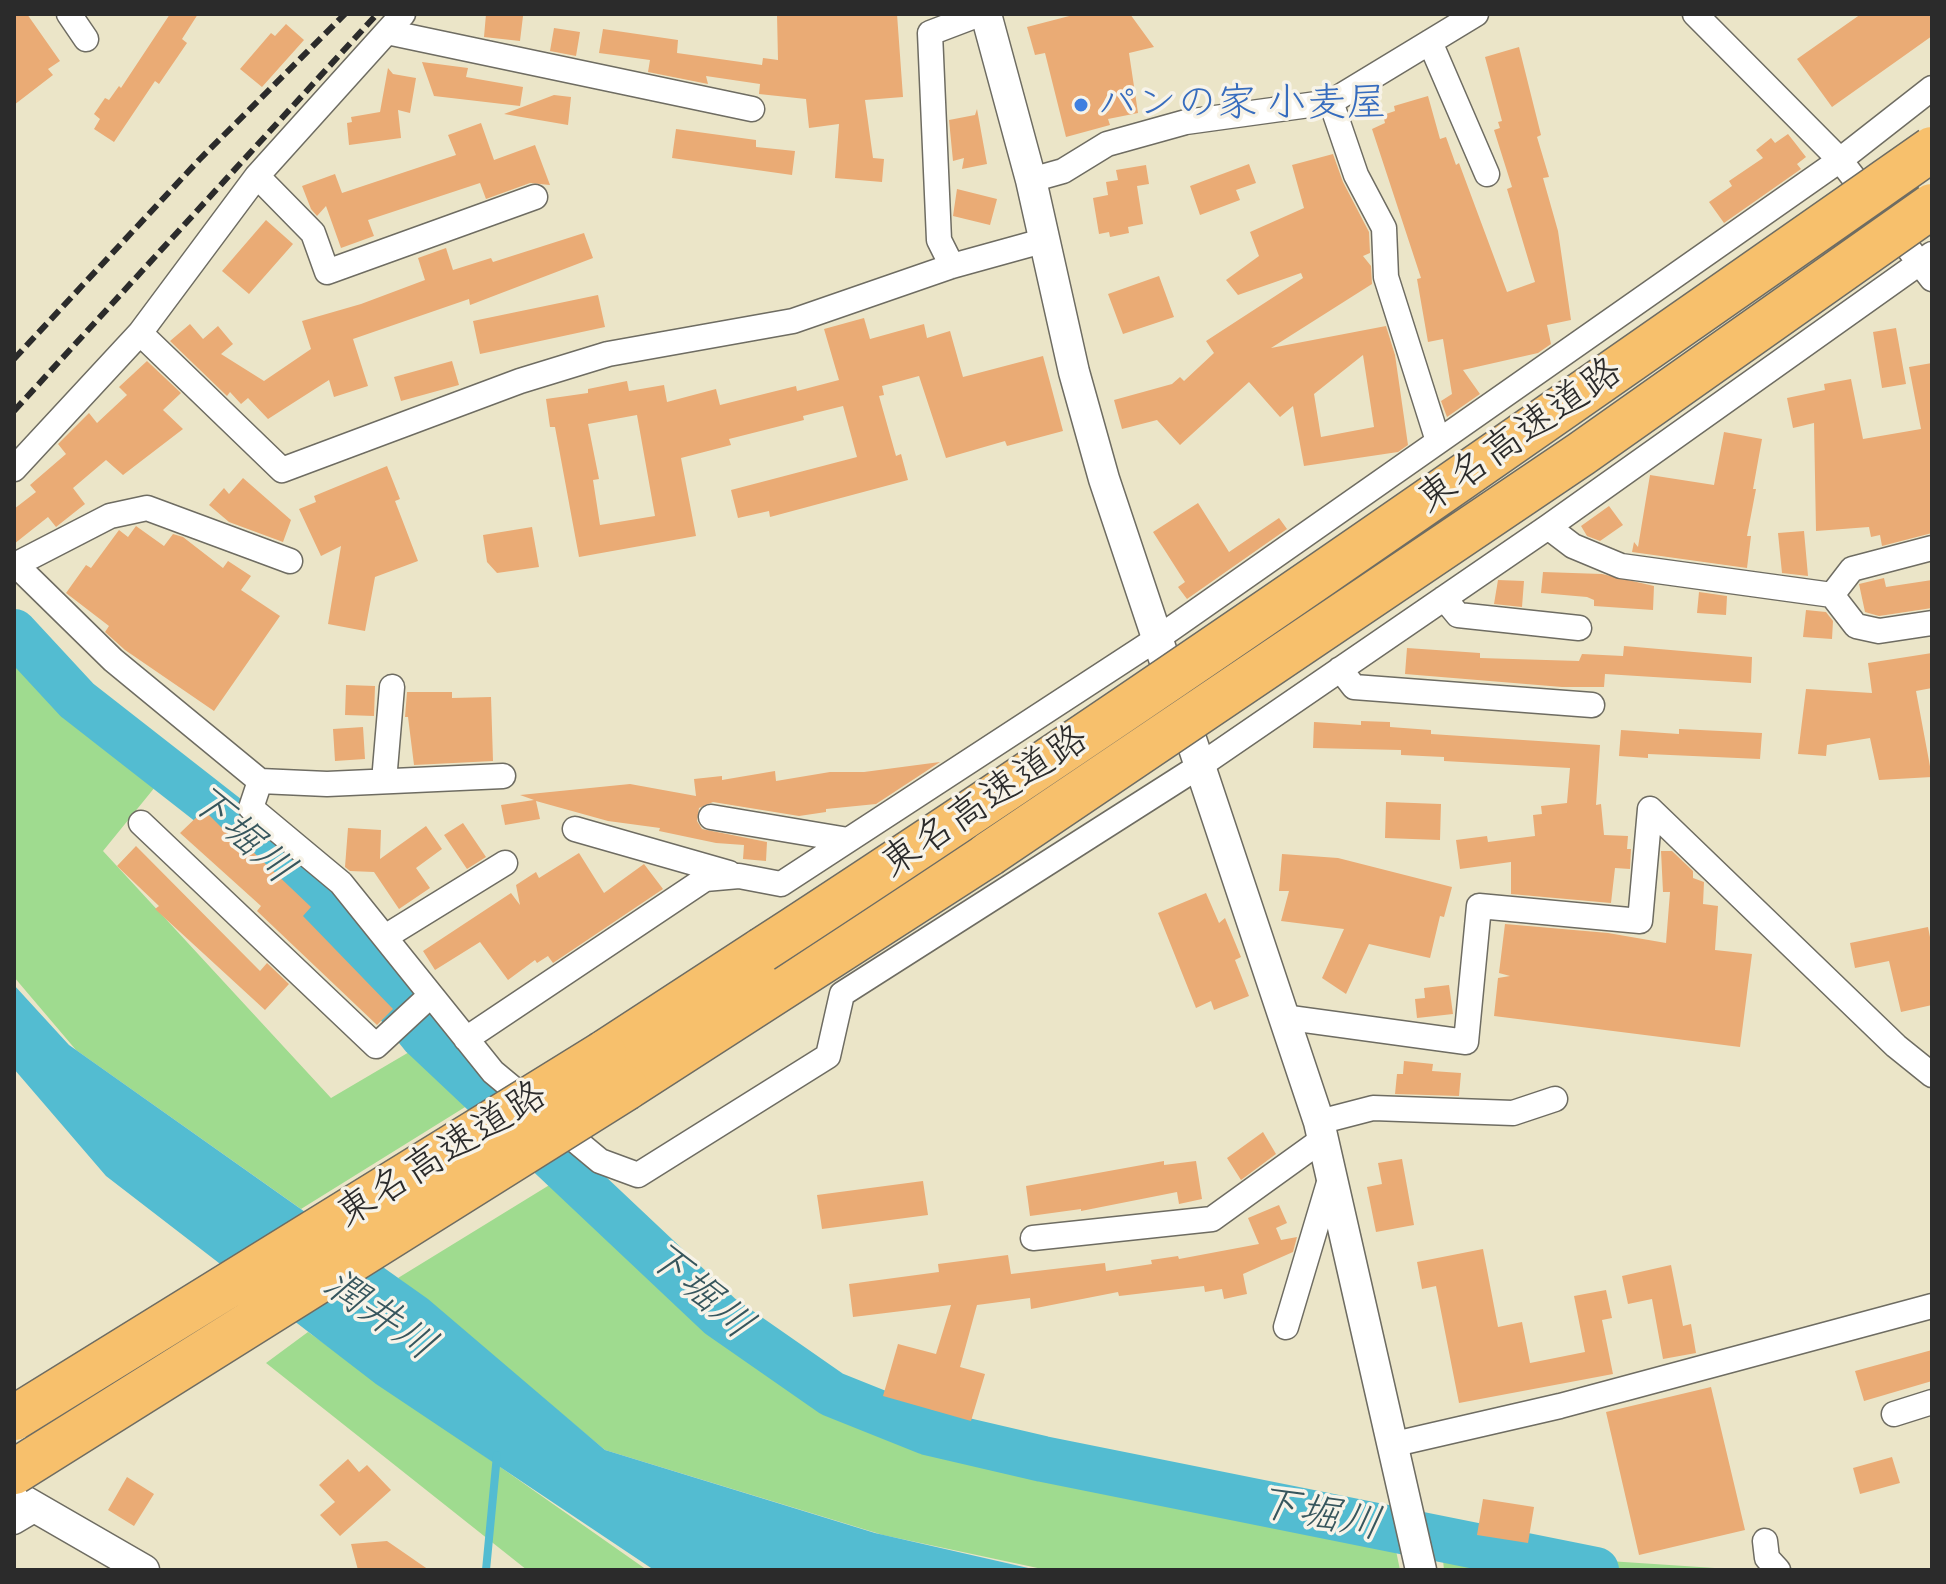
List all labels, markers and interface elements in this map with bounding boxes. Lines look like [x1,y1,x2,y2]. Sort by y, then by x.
place label: パンの家 小麦屋 [1097,81,1387,129]
marker: パンの家 小麦屋 [1072,96,1090,114]
street label: 東名高速道路 [1408,348,1632,524]
street label: 東名高速道路 [872,715,1098,889]
water label: 下堀川 [177,774,305,896]
street label: 東名高速道路 [328,1071,556,1239]
water label: 下堀川 [635,1231,763,1351]
water label: 潤井川 [313,1259,445,1373]
water label: 下堀川 [1252,1478,1386,1552]

